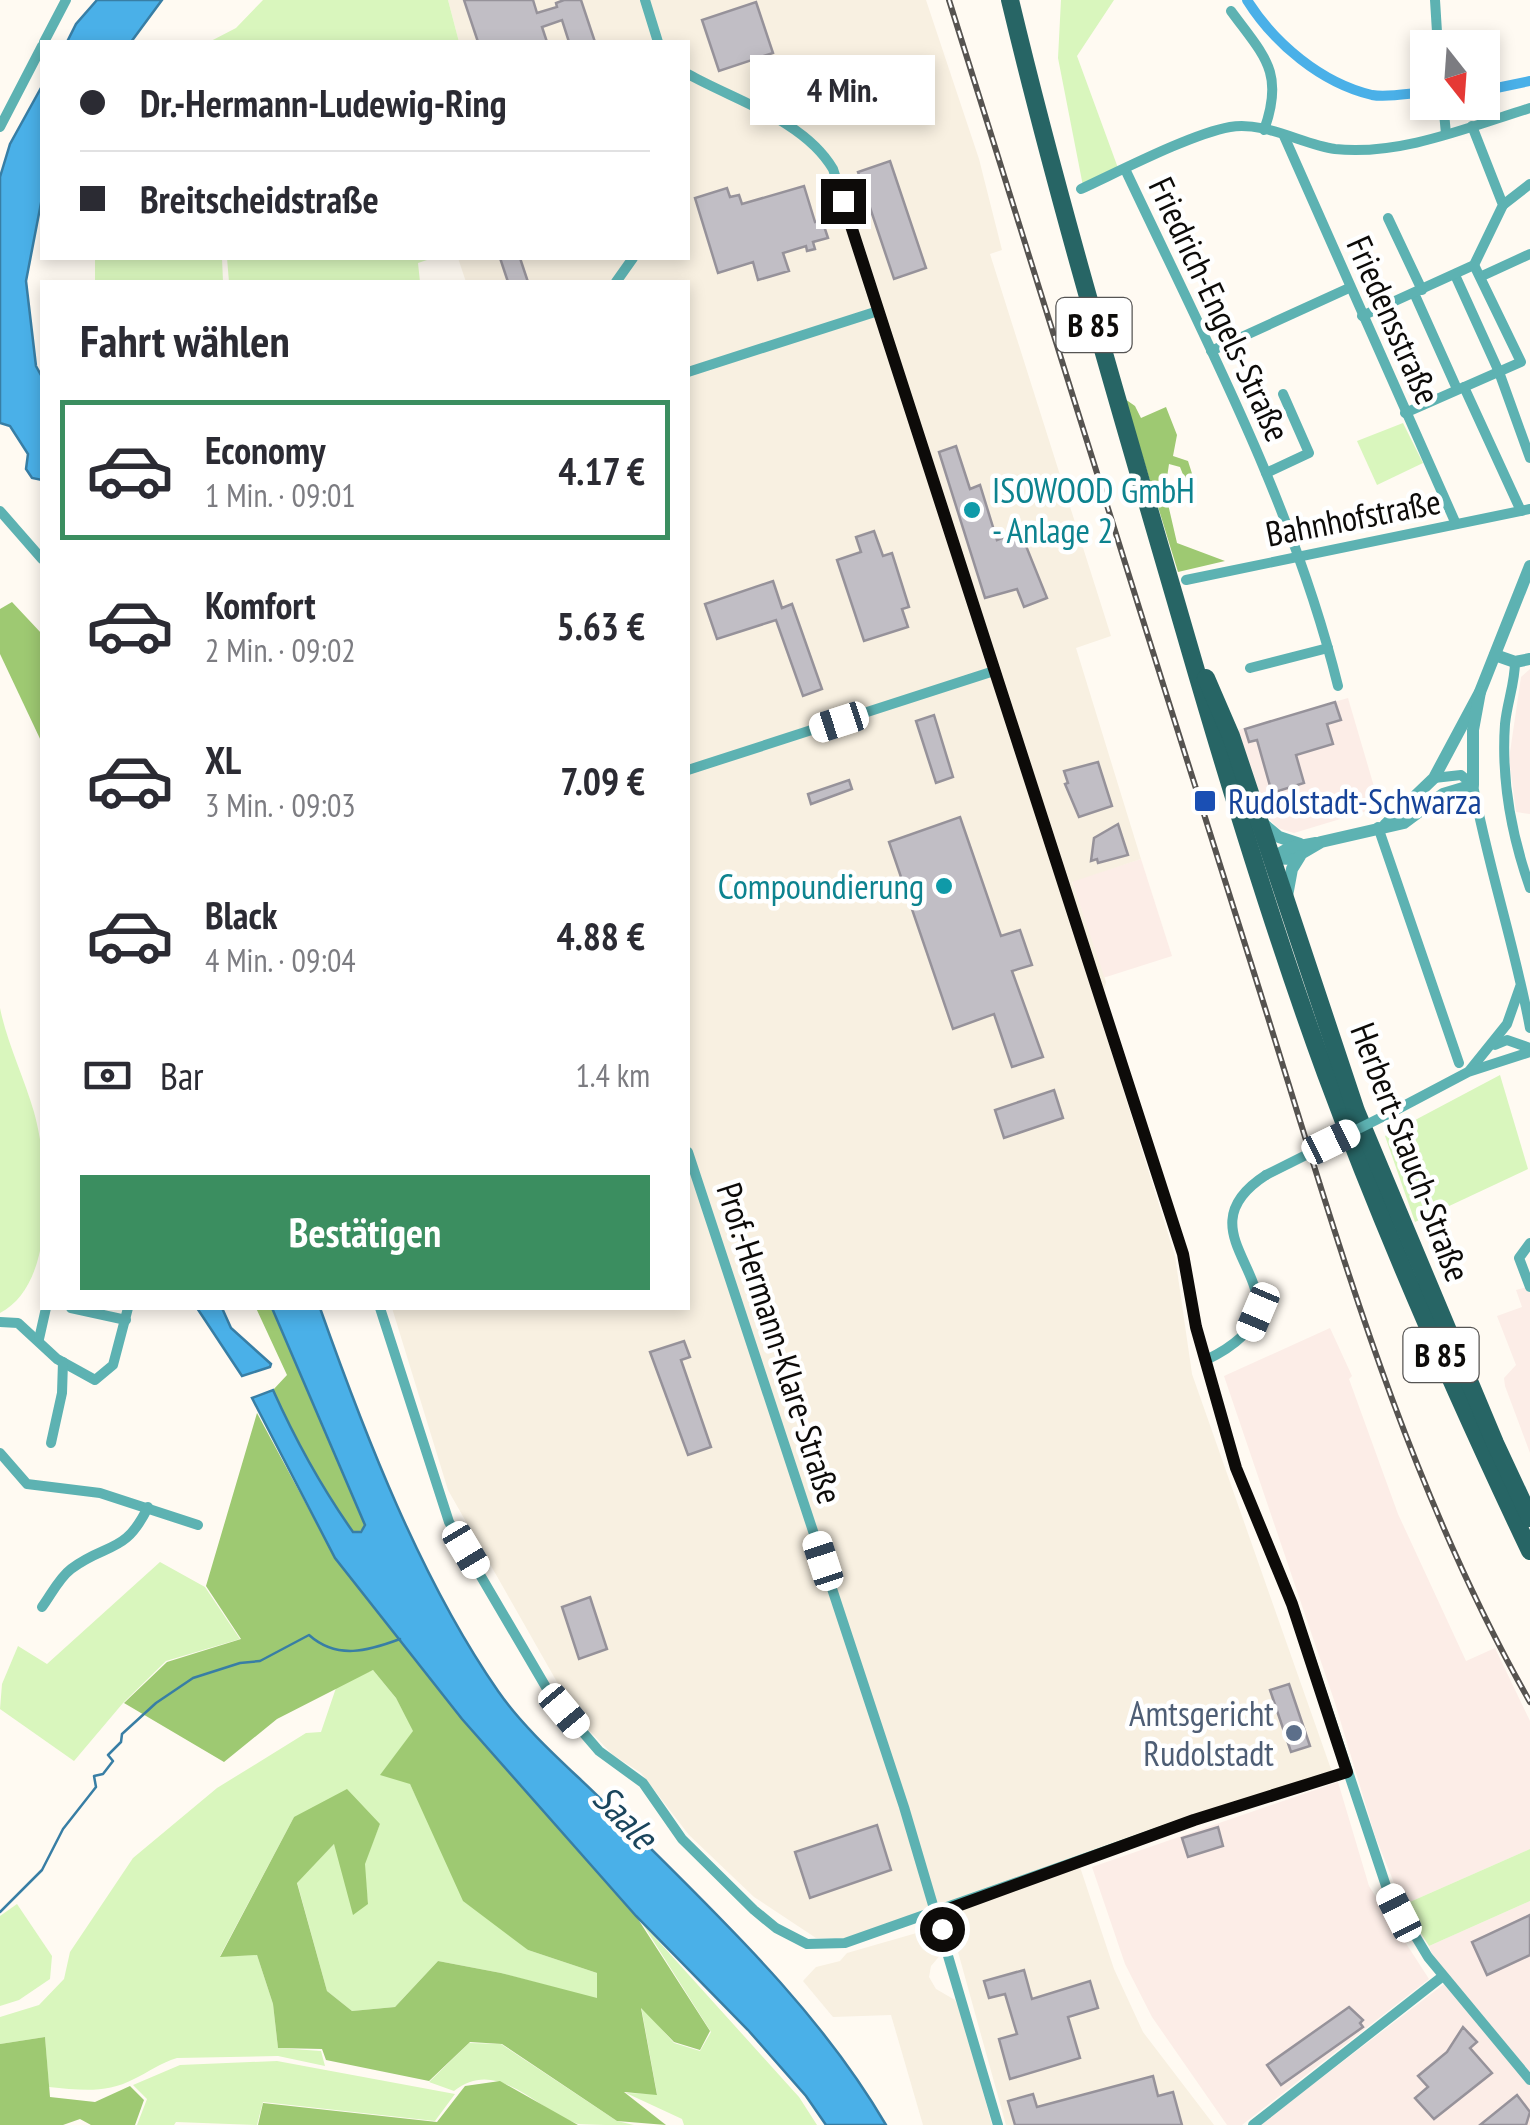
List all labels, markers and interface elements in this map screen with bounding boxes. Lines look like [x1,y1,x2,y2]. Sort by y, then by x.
north arrow [1410,30,1500,120]
map controls [1410,30,1500,120]
callout: 4 Min. [750,56,936,126]
text: 4 Min. [807,69,878,111]
text: Dr.-Hermann-Ludewig-Ring [140,78,507,127]
street label: Friedrich-Engels-Straße [1139,170,1301,448]
text: Breitscheidstraße [140,174,379,223]
route end [821,179,866,224]
street label: Friedensstraße [1336,229,1452,411]
road number: B 85 [1056,298,1132,352]
text: Fahrt wählen [80,311,290,369]
icon: car [85,425,175,515]
text: Economy [205,425,325,474]
text: 4.17 € [558,446,645,495]
place label: ISOWOOD GmbH - Anlage 2 [992,467,1195,553]
text: 1 Min. · 09:01 [205,474,356,516]
street label: Bahnhofstraße [1262,478,1444,556]
marker: ISOWOOD GmbH - Anlage 2 [961,499,983,521]
icon: car [85,580,175,670]
text: Komfort [205,580,316,629]
text: 5.63 € [556,601,645,650]
text: 2 Min. · 09:02 [205,629,356,671]
car [806,698,872,746]
icon: car [85,735,175,825]
text: XL [205,735,241,784]
text: 7.09 € [560,756,645,805]
place label: Rudolstadt-Schwarza [1228,778,1482,824]
text: 3 Min. · 09:03 [205,784,356,826]
marker: Rudolstadt-Schwarza [1192,788,1218,814]
place label: Compoundierung [718,863,924,909]
marker: Compoundierung [933,875,955,897]
icon: car [85,890,175,980]
text: Black [205,890,278,939]
text: 4.88 € [556,911,645,960]
text: 4 Min. · 09:04 [205,939,356,981]
street label: Herbert-Stauch-Straße [1341,1016,1481,1288]
icon: cash [80,1048,135,1103]
text: Bar [160,1051,204,1100]
text: 1.4 km [575,1054,650,1096]
car [1297,1115,1365,1169]
button: Bestätigen [80,1175,650,1290]
street label: Prof.-Hermann-Klare-Straße [706,1177,854,1509]
car [1232,1279,1284,1345]
road number: B 85 [1404,1328,1478,1382]
car [438,1517,494,1583]
car [799,1528,847,1594]
car [533,1678,595,1744]
place label: Amtsgericht Rudolstadt [1129,1690,1274,1776]
marker: Amtsgericht Rudolstadt [1283,1722,1305,1744]
water label: Saale [584,1773,670,1860]
car [1372,1879,1426,1947]
route start [920,1907,965,1952]

